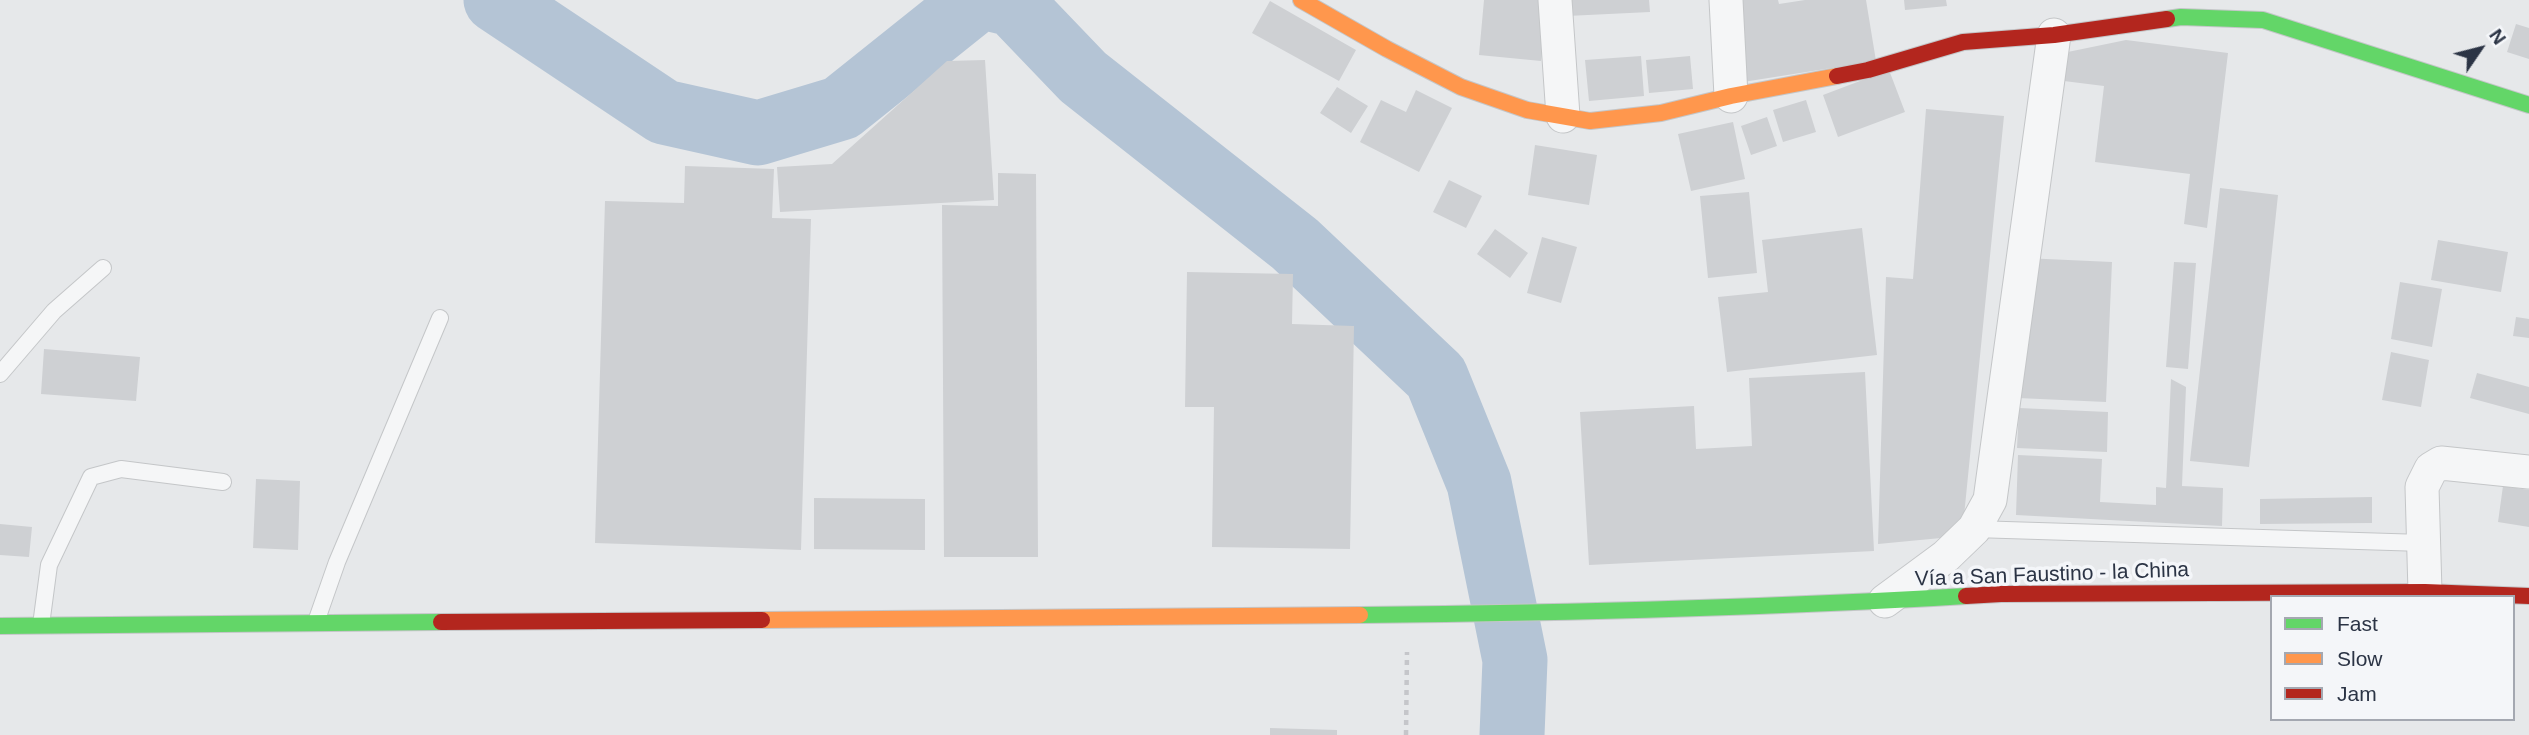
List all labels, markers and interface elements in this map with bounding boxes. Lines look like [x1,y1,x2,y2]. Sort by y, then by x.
north arrow [2445,14,2515,84]
text: N [2485,25,2510,48]
street label: Vía a San Faustino - la China [1914,558,2190,592]
legend [2270,595,2515,721]
text: Fast [2337,612,2378,635]
text: Slow [2337,647,2383,670]
text: Jam [2337,682,2377,705]

